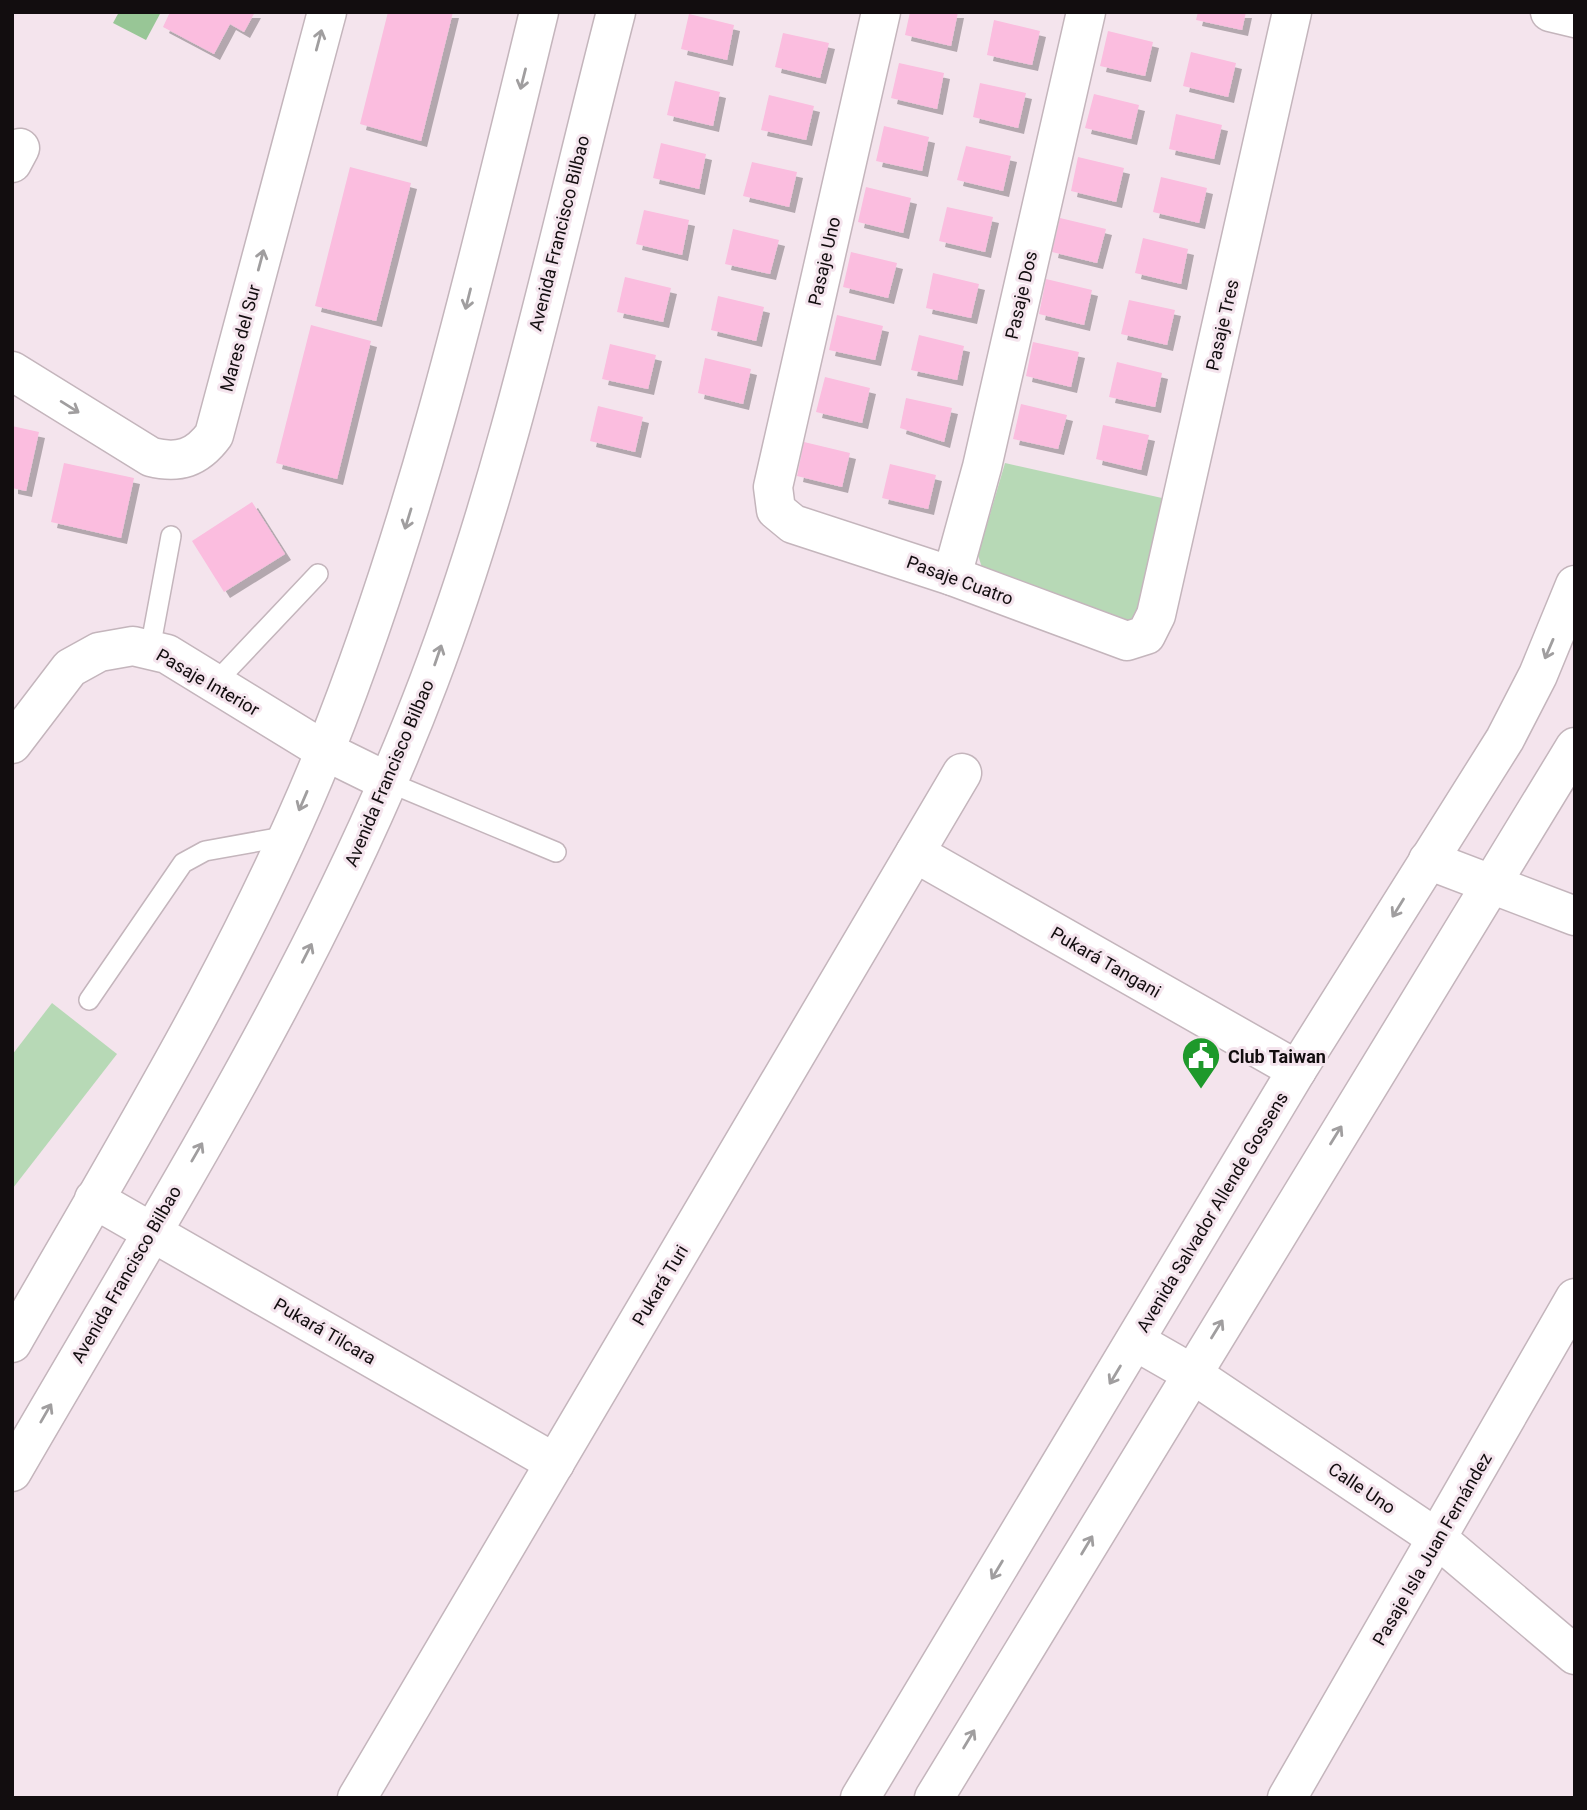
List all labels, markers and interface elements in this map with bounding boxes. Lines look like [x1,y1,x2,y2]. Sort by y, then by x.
one-way arrow [313,29,326,51]
one-way arrow [515,67,528,89]
street label: Avenida Francisco Bilbao [525,133,593,333]
street label: Pasaje Uno [804,215,844,307]
one-way arrow [255,249,268,271]
street label: Pasaje Dos [1001,249,1041,341]
street label: Pasaje Tres [1201,277,1243,373]
street label: Mares del Sur [216,282,264,394]
one-way arrow [461,288,474,310]
one-way arrow [60,401,80,415]
one-way arrow [401,508,414,530]
street label: Pasaje Cuatro [904,551,1016,609]
one-way arrow [1542,637,1555,659]
street label: Pasaje Interior [153,644,263,720]
one-way arrow [433,645,445,667]
street label: Avenida Francisco Bilbao [340,676,438,870]
one-way arrow [296,790,309,811]
one-way arrow [1391,898,1405,918]
street label: Pukará Tangani [1047,922,1165,1002]
one-way arrow [301,943,315,964]
public building icon: Club Taiwan [1180,1035,1222,1090]
place label: Club Taiwan [1228,1046,1326,1067]
street label: Avenida Salvador Allende Gossens [1132,1088,1292,1336]
one-way arrow [1330,1126,1344,1146]
one-way arrow [191,1142,204,1163]
street label: Avenida Francisco Bilbao [67,1182,185,1366]
street label: Pukará Turi [628,1241,692,1329]
street label: Pukará Tilcara [270,1293,380,1369]
one-way arrow [1211,1320,1225,1340]
one-way arrow [1107,1364,1121,1384]
one-way arrow [39,1403,53,1423]
street label: Pasaje Isla Juan Fernández [1368,1449,1496,1649]
street label: Calle Uno [1325,1458,1399,1518]
one-way arrow [1080,1535,1094,1555]
one-way arrow [990,1559,1004,1579]
one-way arrow [962,1730,976,1750]

